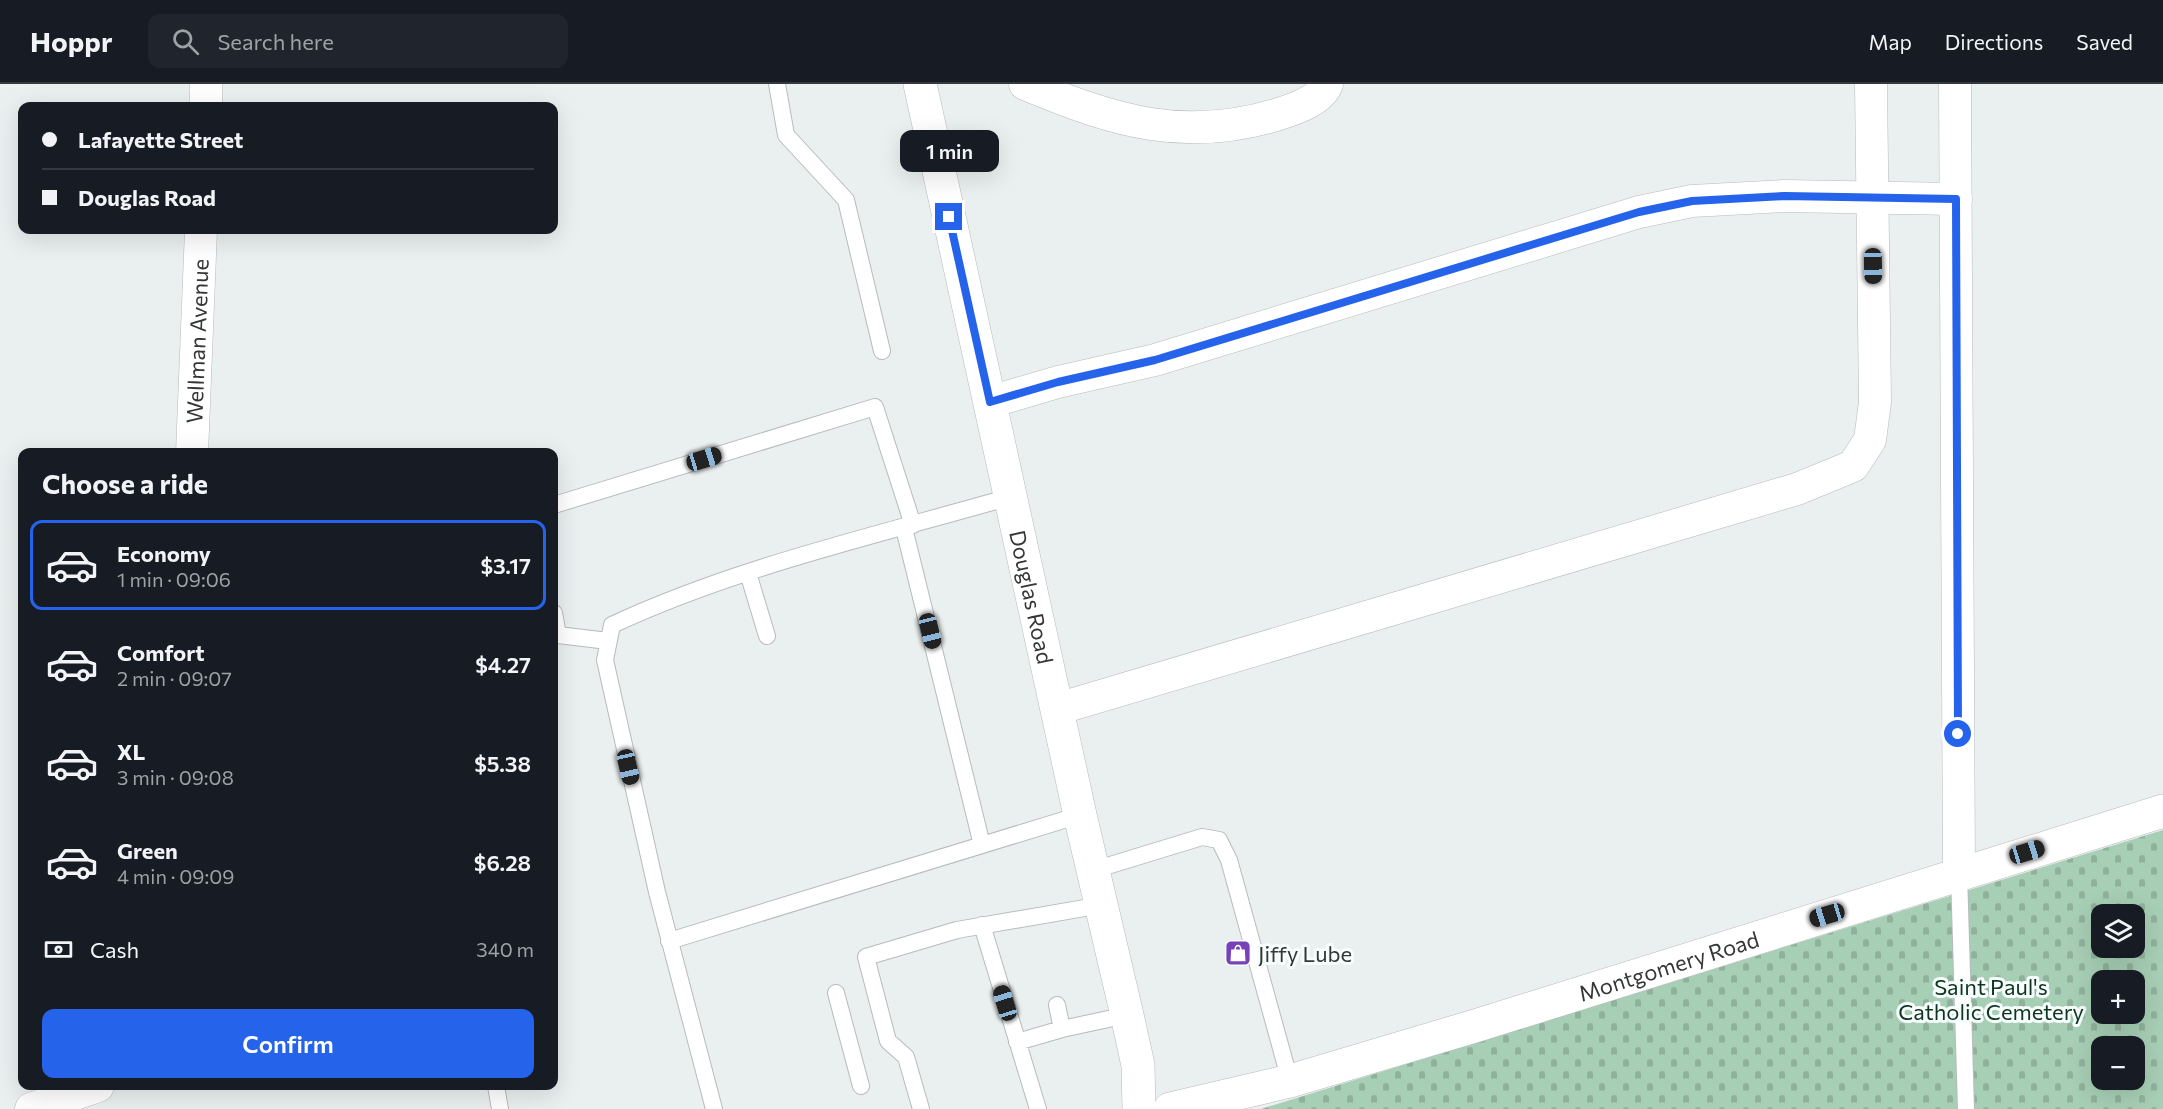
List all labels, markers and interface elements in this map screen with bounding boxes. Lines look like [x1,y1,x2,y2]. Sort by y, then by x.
search box [148,14,568,68]
text: Hoppr [30,24,112,58]
icon: search [169,25,202,58]
text: Search here [217,28,334,55]
text: Map [1869,29,1912,54]
text: Directions [1945,29,2043,54]
text: Saved [2076,29,2133,54]
text: Lafayette Street [78,126,243,153]
callout: 1 min [900,130,998,172]
text: 1 min [926,139,973,163]
text: Douglas Road [78,184,216,211]
route end [935,203,962,230]
car [1864,248,1882,284]
street label: Wellman Avenue [180,258,213,424]
car [684,445,724,473]
text: Choose a ride [42,467,208,500]
street label: Douglas Road [1004,527,1060,666]
icon: car [45,538,99,592]
text: Economy [117,540,211,567]
text: $3.17 [480,552,531,579]
text: 1 min · 09:06 [117,567,231,591]
car [917,611,943,651]
icon: car [45,637,99,691]
text: Comfort [117,639,205,666]
text: $4.27 [475,651,531,678]
text: 2 min · 09:07 [117,666,232,690]
route start [1944,720,1971,747]
icon: car [45,736,99,790]
text: XL [117,738,145,765]
car [615,747,641,787]
text: $5.38 [474,750,531,777]
text: 3 min · 09:08 [117,765,234,789]
icon: car [45,835,99,889]
text: Green [117,837,178,864]
car [2007,838,2047,866]
text: $6.28 [474,849,531,876]
text: 4 min · 09:09 [117,864,234,888]
car [1807,901,1847,929]
map controls [2091,904,2145,1090]
button: layers [2091,904,2145,958]
street label: Montgomery Road [1575,925,1762,1006]
icon: cash [42,933,75,966]
text: Cash [90,936,139,963]
text: 340 m [476,937,534,961]
shop icon: Jiffy Lube [1223,938,1253,968]
place label: Jiffy Lube [1258,940,1352,967]
button: + [2091,970,2145,1024]
park label: Saint Paul's Catholic Cemetery [1898,973,2084,1025]
car [991,983,1019,1023]
button: Confirm [42,1009,534,1078]
button: − [2091,1036,2145,1090]

